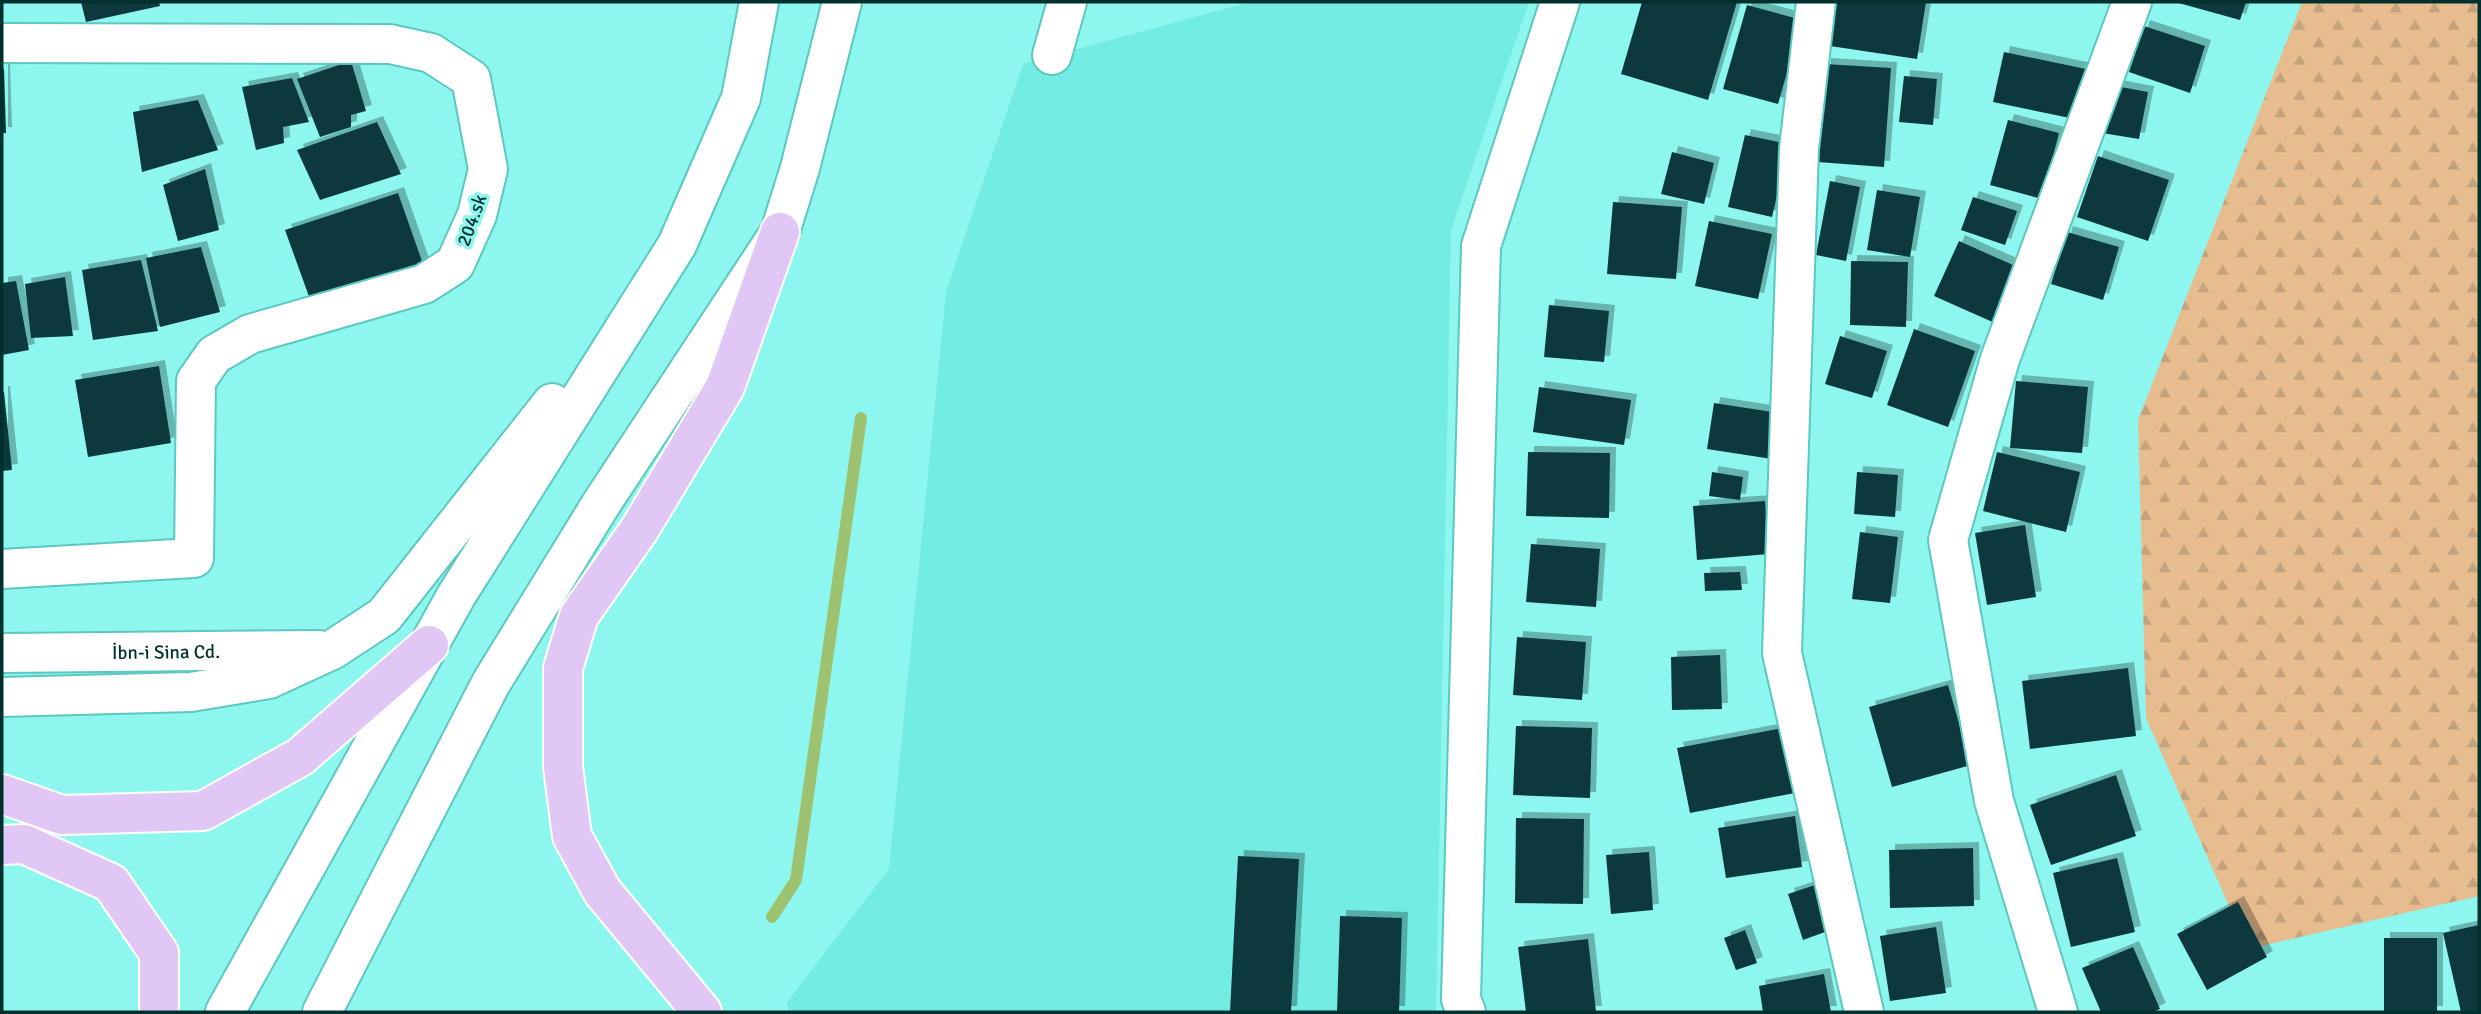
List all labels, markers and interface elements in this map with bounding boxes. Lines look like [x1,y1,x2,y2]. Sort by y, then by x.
street label: 204.sk [451,191,493,250]
street label: İbn-i Sina Cd. [112,640,220,665]

